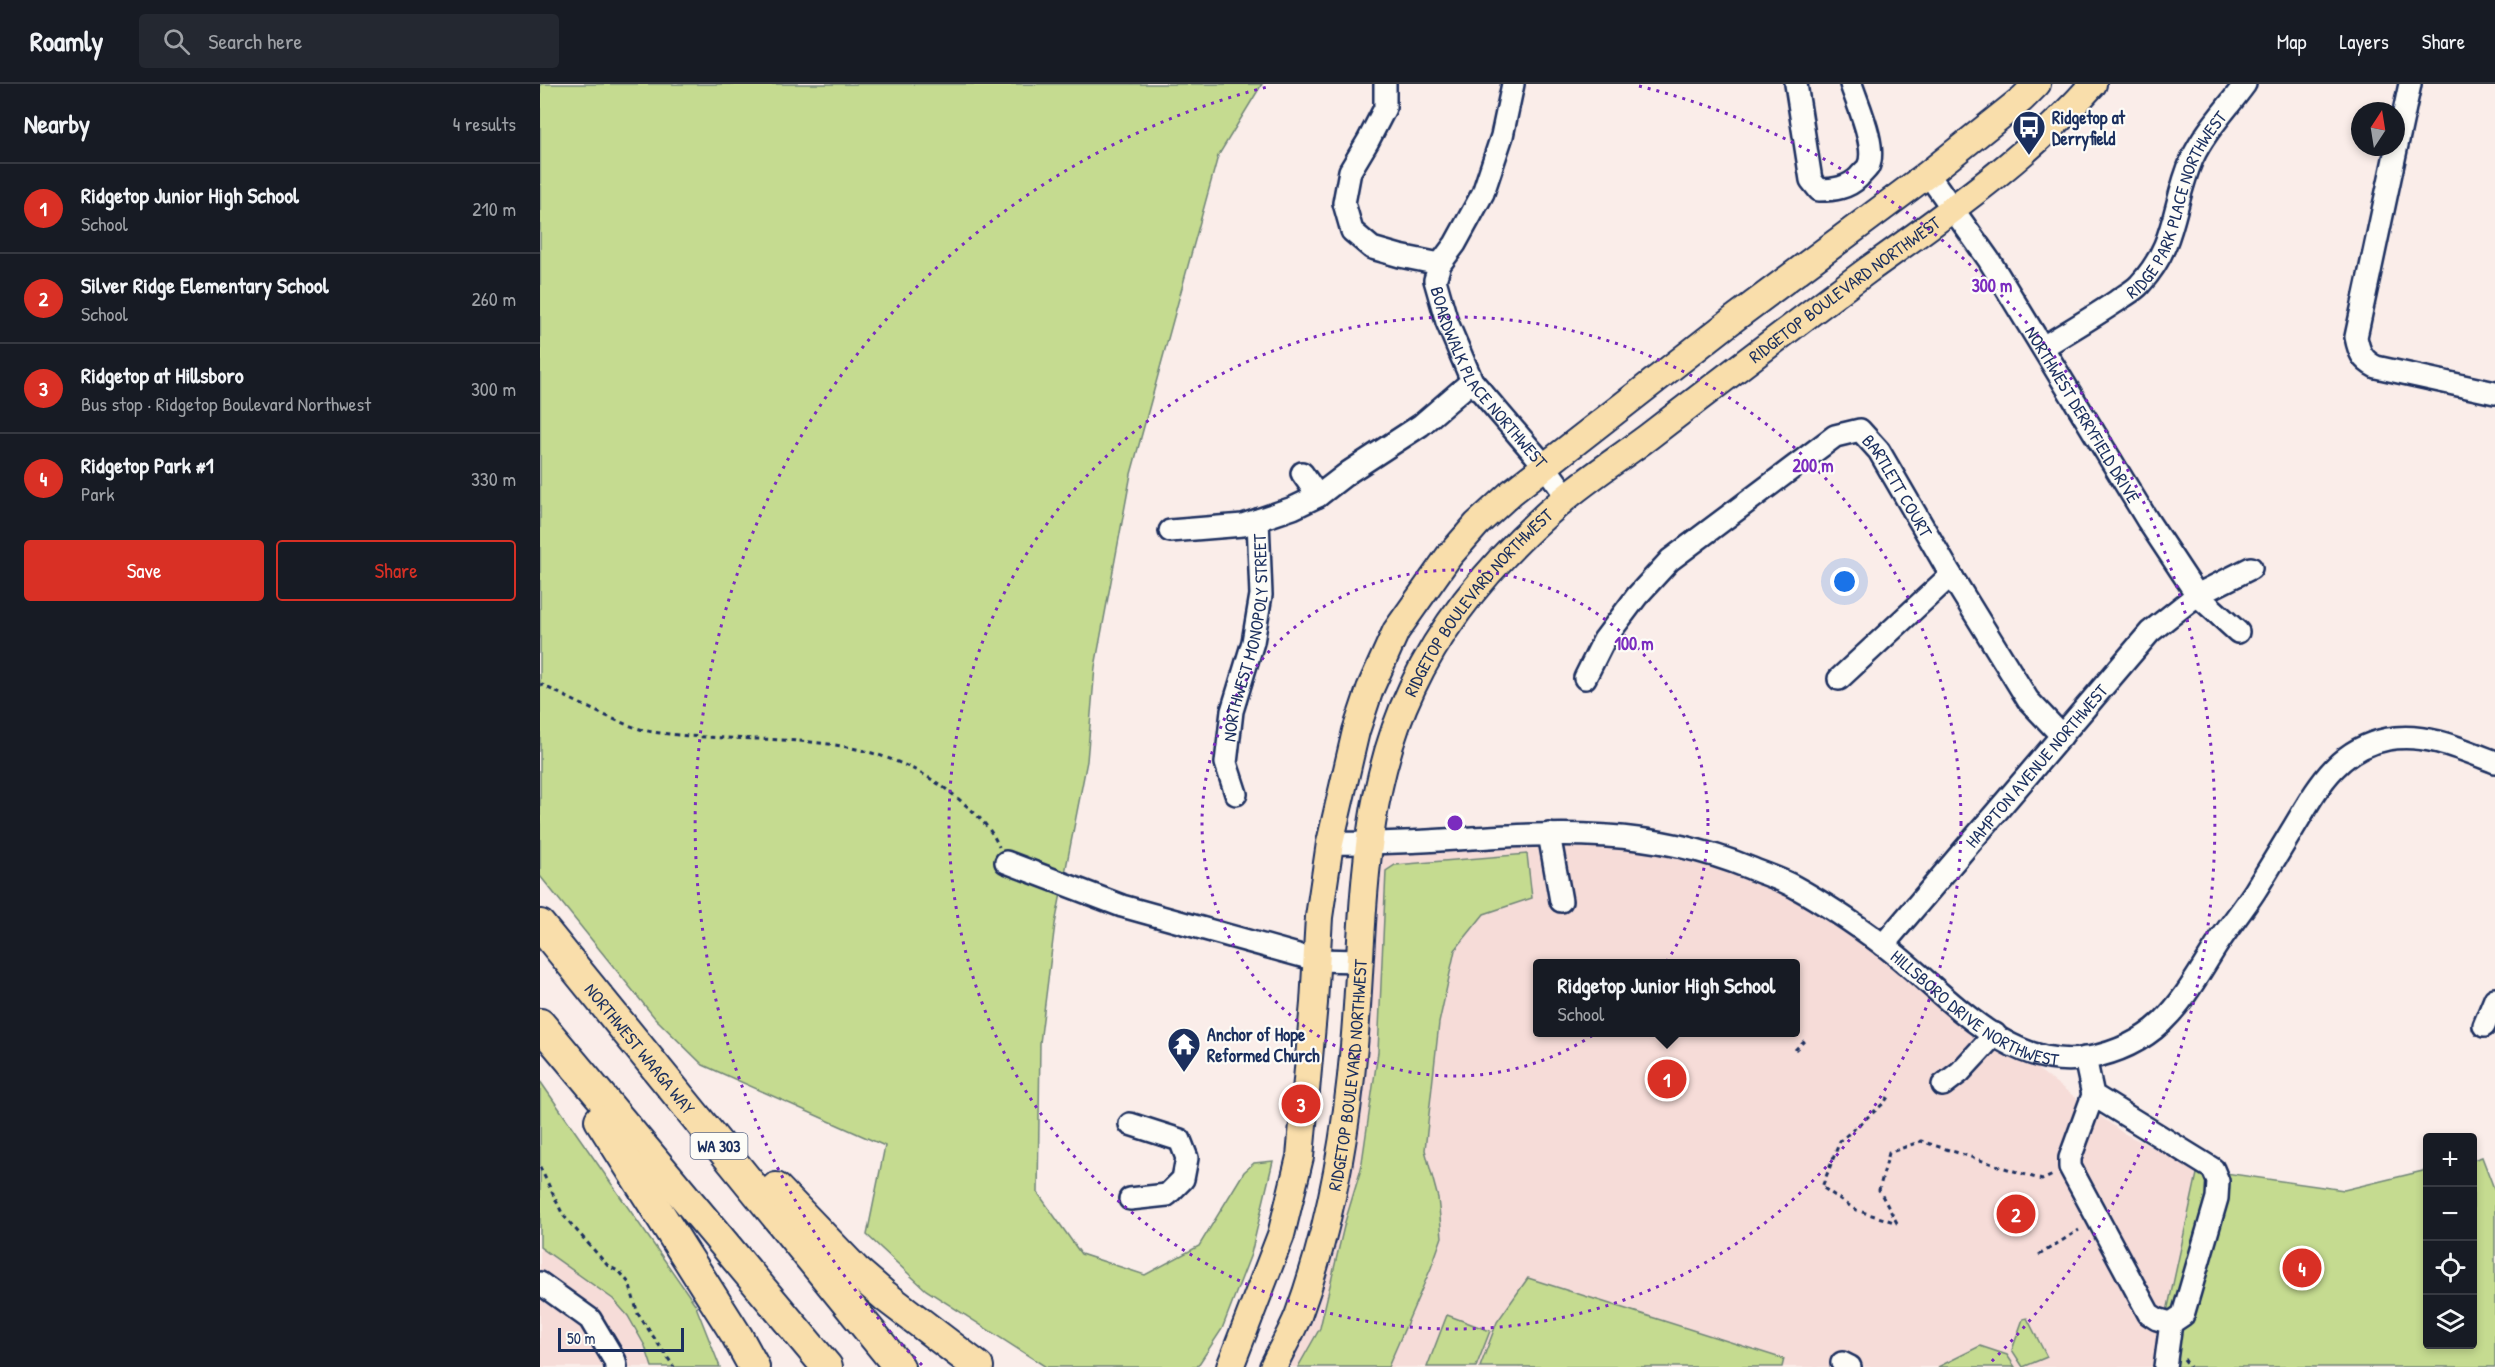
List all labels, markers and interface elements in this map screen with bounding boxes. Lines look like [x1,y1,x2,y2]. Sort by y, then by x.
search box [139,14,559,68]
text: Roamly [30,22,103,60]
icon: search [160,25,193,58]
text: Search here [208,26,302,56]
text: Map [2277,27,2306,56]
text: Layers [2339,27,2389,56]
text: Share [2422,27,2465,56]
north arrow [2351,102,2405,156]
place label: Ridgetop at Derryfield [2052,105,2126,152]
street label: RIDGE PARK PLACE NORTHWEST [2121,105,2233,304]
text: Nearby [24,106,90,141]
bus stop icon: Ridgetop at Derryfield [2011,109,2047,156]
text: 4 results [453,110,516,137]
text: Ridgetop Junior High School [81,180,299,210]
text: 1 [40,195,47,222]
text: 210 m [472,195,516,222]
street label: RIDGETOP BOULEVARD NORTHWEST [1743,209,1946,368]
text: School [81,210,128,237]
text: Silver Ridge Elementary School [81,270,329,300]
text: 300 m [1972,273,2012,298]
street label: BOARDWALK PLACE NORTHWEST [1425,283,1554,474]
text: 2 [39,285,48,312]
text: 260 m [472,285,516,312]
text: School [81,300,128,327]
street label: NORTHWEST DERRYFIELD DRIVE [2019,321,2146,507]
text: Ridgetop at Hillsboro [81,360,244,390]
text: 3 [39,375,48,402]
text: 300 m [471,375,516,402]
text: Bus stop · Ridgetop Boulevard Northwest [81,390,371,417]
street label: BARTLETT COURT [1857,428,1939,542]
text: Ridgetop Park #1 [81,450,214,480]
text: 200 m [1793,453,1833,478]
text: 4 [40,465,47,492]
text: 330 m [471,465,516,492]
text: Park [81,480,114,507]
street label: RIDGETOP BOULEVARD NORTHWEST [1397,502,1558,700]
street label: NORTHWEST MONOPOLY STREET [1216,533,1274,743]
button: Save [24,540,264,601]
button: Share [276,540,516,601]
your location [1830,567,1859,596]
text: 100 m [1614,631,1654,656]
street label: HAMPTON AVENUE NORTHWEST [1959,678,2113,853]
centre of rings [1445,813,1465,833]
street label: HILLSBORO DRIVE NORTHWEST [1886,943,2061,1072]
street label: RIDGETOP BOULEVARD NORTHWEST [1321,958,1372,1193]
popup [1533,959,1800,1037]
text: Ridgetop Junior High School [1558,970,1775,1000]
street label: NORTHWEST WAAGA WAY [579,977,701,1119]
text: School [1558,1000,1604,1027]
place label: Anchor of Hope Reformed Church [1207,1022,1320,1068]
temple icon: Anchor of Hope Reformed Church [1166,1026,1202,1073]
pin: 1 [1648,1056,1686,1102]
pin: 3 [1282,1082,1320,1126]
road number: WA 303 [690,1133,747,1159]
map controls [2423,1133,2477,1349]
button: + [2423,1133,2477,1187]
button: − [2423,1187,2477,1241]
pin: 2 [1996,1192,2036,1236]
button: locate [2423,1241,2477,1295]
pin: 4 [2282,1246,2322,1290]
button: layers [2423,1295,2477,1349]
scale bar [558,1325,684,1352]
text: 50 m [567,1327,596,1349]

